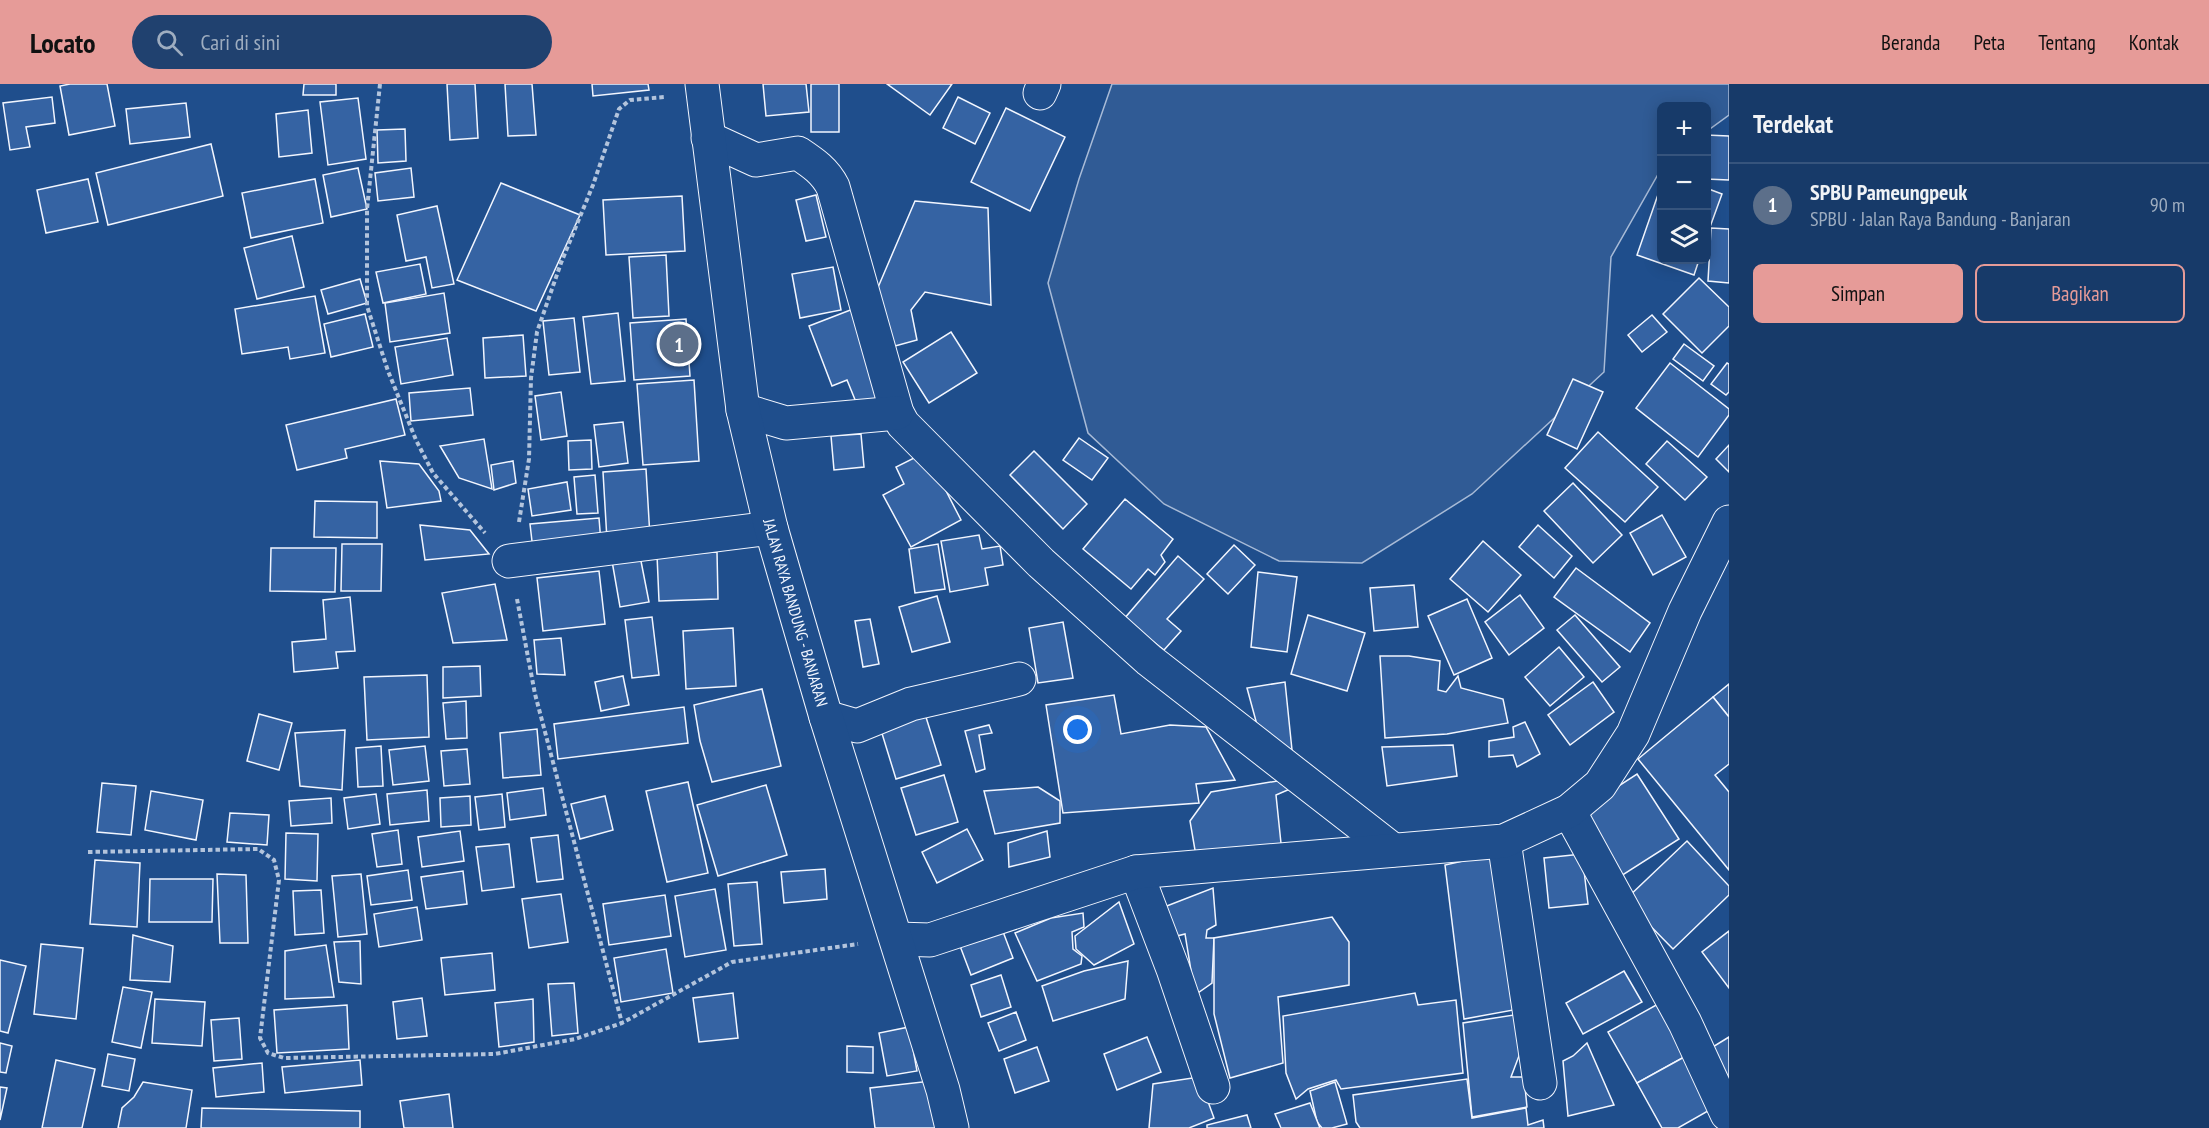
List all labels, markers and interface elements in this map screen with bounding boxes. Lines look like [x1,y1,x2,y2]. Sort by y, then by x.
search box [132,15,552,69]
text: Locato [30,24,96,61]
icon: search [153,26,186,59]
text: Cari di sini [201,28,280,56]
text: Beranda [1881,29,1941,56]
text: Peta [1974,29,2005,56]
text: Tentang [2038,29,2096,56]
text: Kontak [2129,29,2179,56]
map controls [1657,102,1711,264]
button: + [1657,102,1711,156]
text: Terdekat [1753,107,1833,140]
button: − [1657,156,1711,210]
text: SPBU Pameungpeuk [1810,178,1967,206]
text: 1 [1768,192,1777,218]
text: 90 m [2150,192,2185,218]
text: SPBU · Jalan Raya Bandung - Banjaran [1810,206,2071,232]
button: layers [1657,210,1711,264]
button: Simpan [1753,264,1963,323]
button: Bagikan [1975,264,2185,323]
pin: 1 [660,322,698,366]
street label: JALAN RAYA BANDUNG - BANJARAN [759,516,832,709]
your location [1063,715,1092,744]

